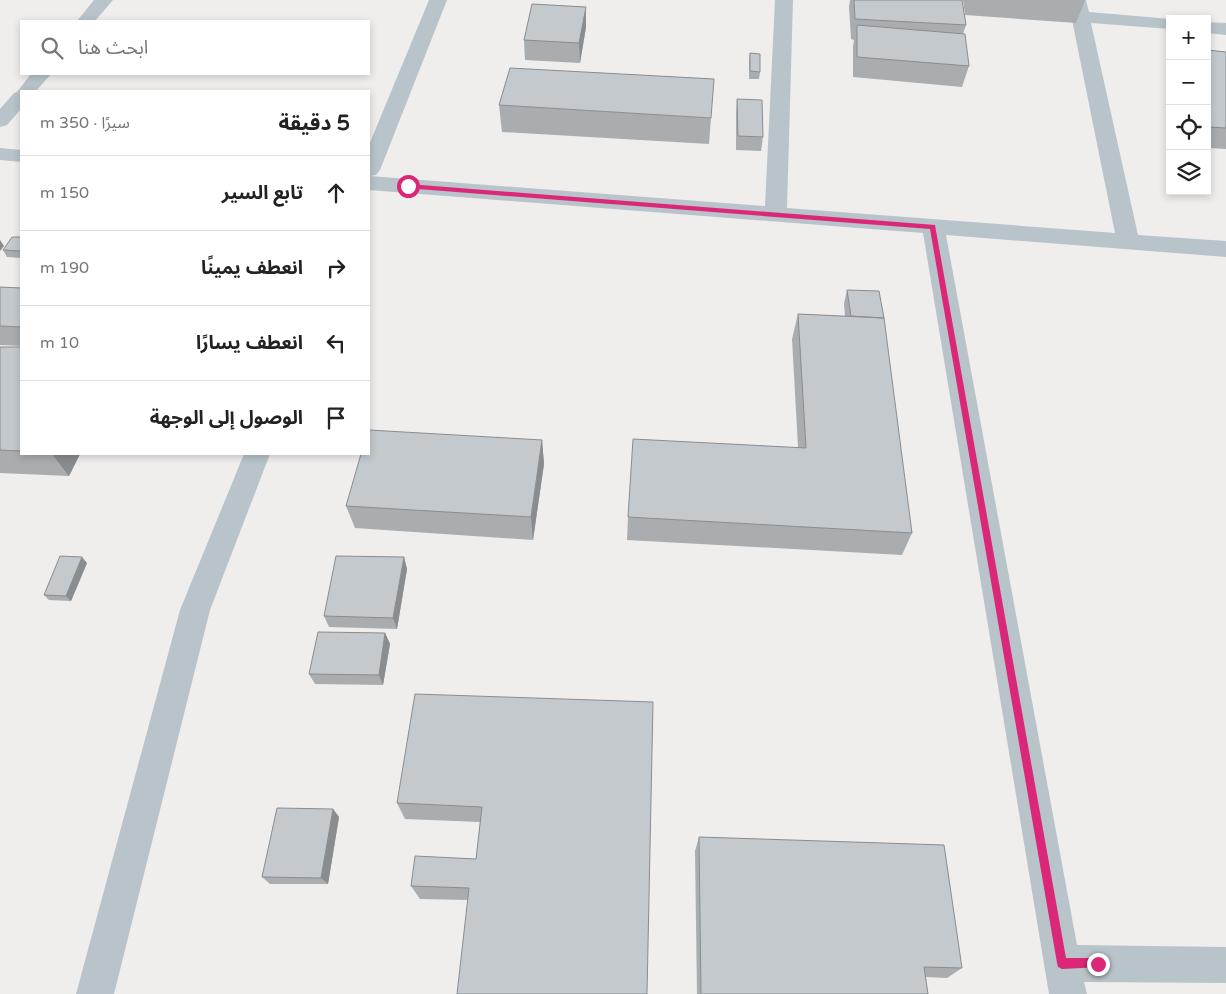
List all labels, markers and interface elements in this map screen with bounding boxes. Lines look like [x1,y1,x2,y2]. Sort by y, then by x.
map controls [1166,15,1211,195]
button: + [1166,15,1211,60]
search box [20,20,370,75]
icon: search [38,34,66,62]
text: ابحث هنا [78,37,148,59]
button: − [1166,60,1211,105]
button: locate [1166,105,1211,150]
text: 5 دقيقة [279,111,350,136]
text: سيرًا · 350 m [40,113,130,133]
button: layers [1166,150,1211,195]
route start [397,175,420,198]
icon: ahead [322,179,350,207]
text: تابع السير [222,182,303,204]
text: 150 m [40,183,89,203]
icon: right [322,254,350,282]
text: انعطف يمينًا [201,257,303,279]
text: 190 m [40,258,89,278]
icon: left [322,329,350,357]
text: انعطف يسارًا [196,332,303,354]
text: 10 m [40,333,79,353]
icon: arrive [322,404,350,432]
text: الوصول إلى الوجهة [150,407,303,429]
route end [1087,953,1110,976]

